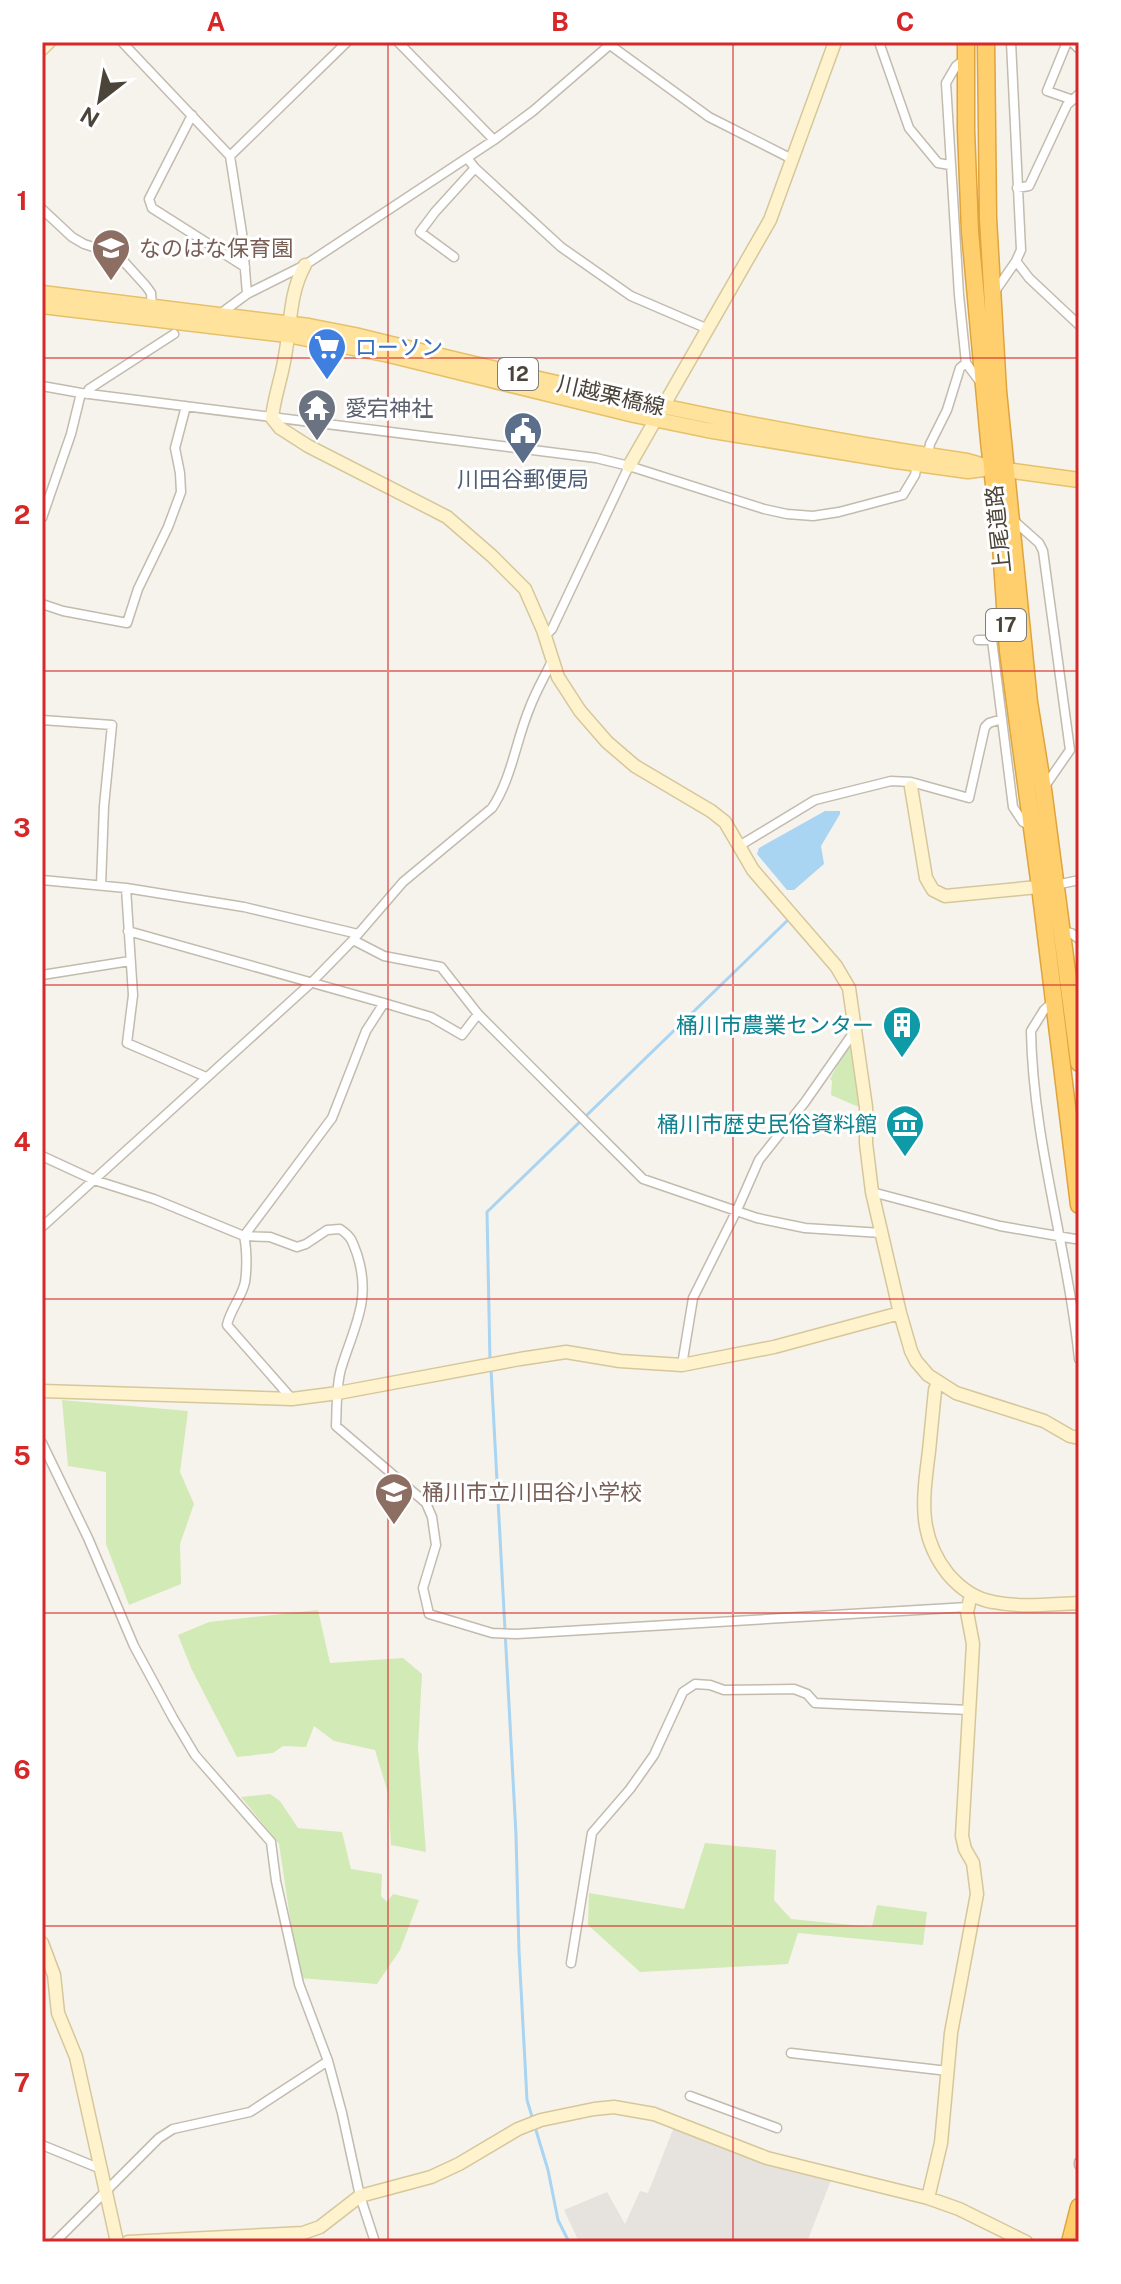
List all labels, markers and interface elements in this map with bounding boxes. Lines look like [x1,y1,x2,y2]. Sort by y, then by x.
text: A [207,6,226,37]
text: B [551,6,569,37]
text: C [896,6,914,37]
north arrow [60,60,140,140]
text: N [76,102,104,133]
text: 1 [16,185,28,216]
school or university icon: なのはな保育園 [90,227,132,282]
place label: なのはな保育園 [139,235,293,261]
supermarket icon: ローソン [306,326,348,381]
place label: ローソン [355,334,443,360]
road number: 12 [498,358,538,390]
street label: 川越栗橋線 [554,370,668,420]
temple icon: 愛宕神社 [296,387,338,442]
place label: 愛宕神社 [345,395,433,421]
public building icon: 川田谷郵便局 [502,410,544,465]
place label: 川田谷郵便局 [457,466,589,492]
street label: 上尾道路 [980,484,1016,574]
text: 2 [14,499,30,530]
road number: 17 [986,609,1026,641]
text: 3 [13,812,31,843]
building icon: 桶川市農業センター [881,1004,923,1059]
place label: 桶川市農業センター [676,1012,874,1038]
museum icon: 桶川市歴史民俗資料館 [884,1103,926,1158]
place label: 桶川市歴史民俗資料館 [657,1111,877,1137]
text: 4 [13,1126,31,1157]
text: 5 [13,1440,31,1471]
school or university icon: 桶川市立川田谷小学校 [373,1471,415,1526]
place label: 桶川市立川田谷小学校 [422,1479,642,1505]
text: 6 [13,1754,31,1785]
text: 7 [14,2067,30,2098]

